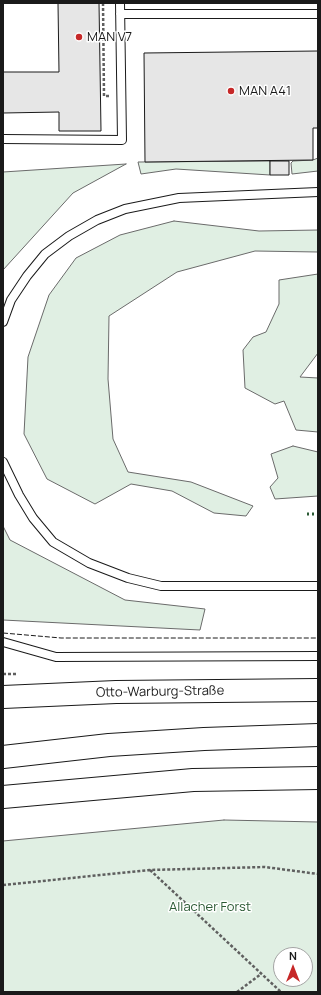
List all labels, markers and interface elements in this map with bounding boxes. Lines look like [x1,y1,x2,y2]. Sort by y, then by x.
place label: MAN V7 [87,29,132,45]
marker: MAN V7 [74,32,84,42]
place label: MAN A41 [239,83,291,99]
marker: MAN A41 [226,86,236,96]
street label: Otto-Warburg-Straße [96,683,224,701]
park label: Allacher Forst [169,899,251,915]
north arrow [273,947,313,987]
text: N [289,948,297,963]

